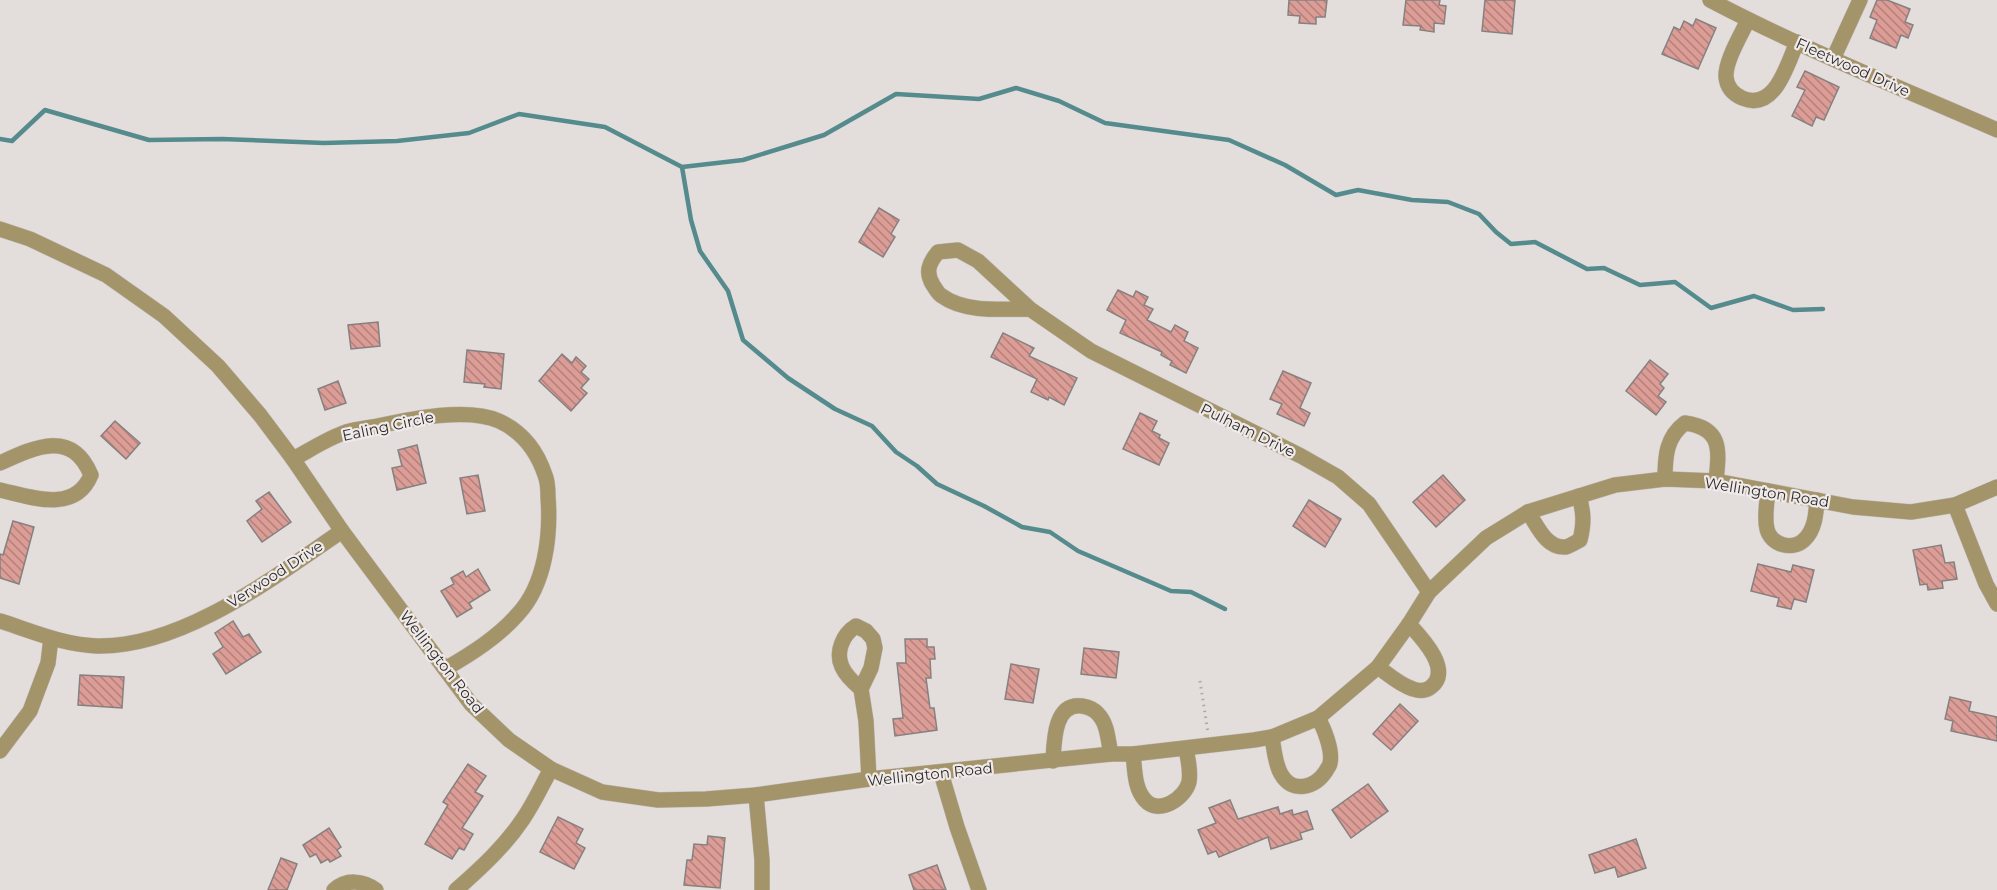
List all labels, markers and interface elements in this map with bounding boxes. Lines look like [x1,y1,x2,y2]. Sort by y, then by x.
street label: Fleetwood Drive [1793,33,1913,101]
street label: Pulham Drive [1198,399,1298,461]
street label: Ealing Circle [340,407,436,445]
street label: Wellington Road [1703,473,1831,511]
street label: Verwood Drive [224,536,326,612]
street label: Wellington Road [396,607,488,717]
street label: Wellington Road [866,758,994,790]

